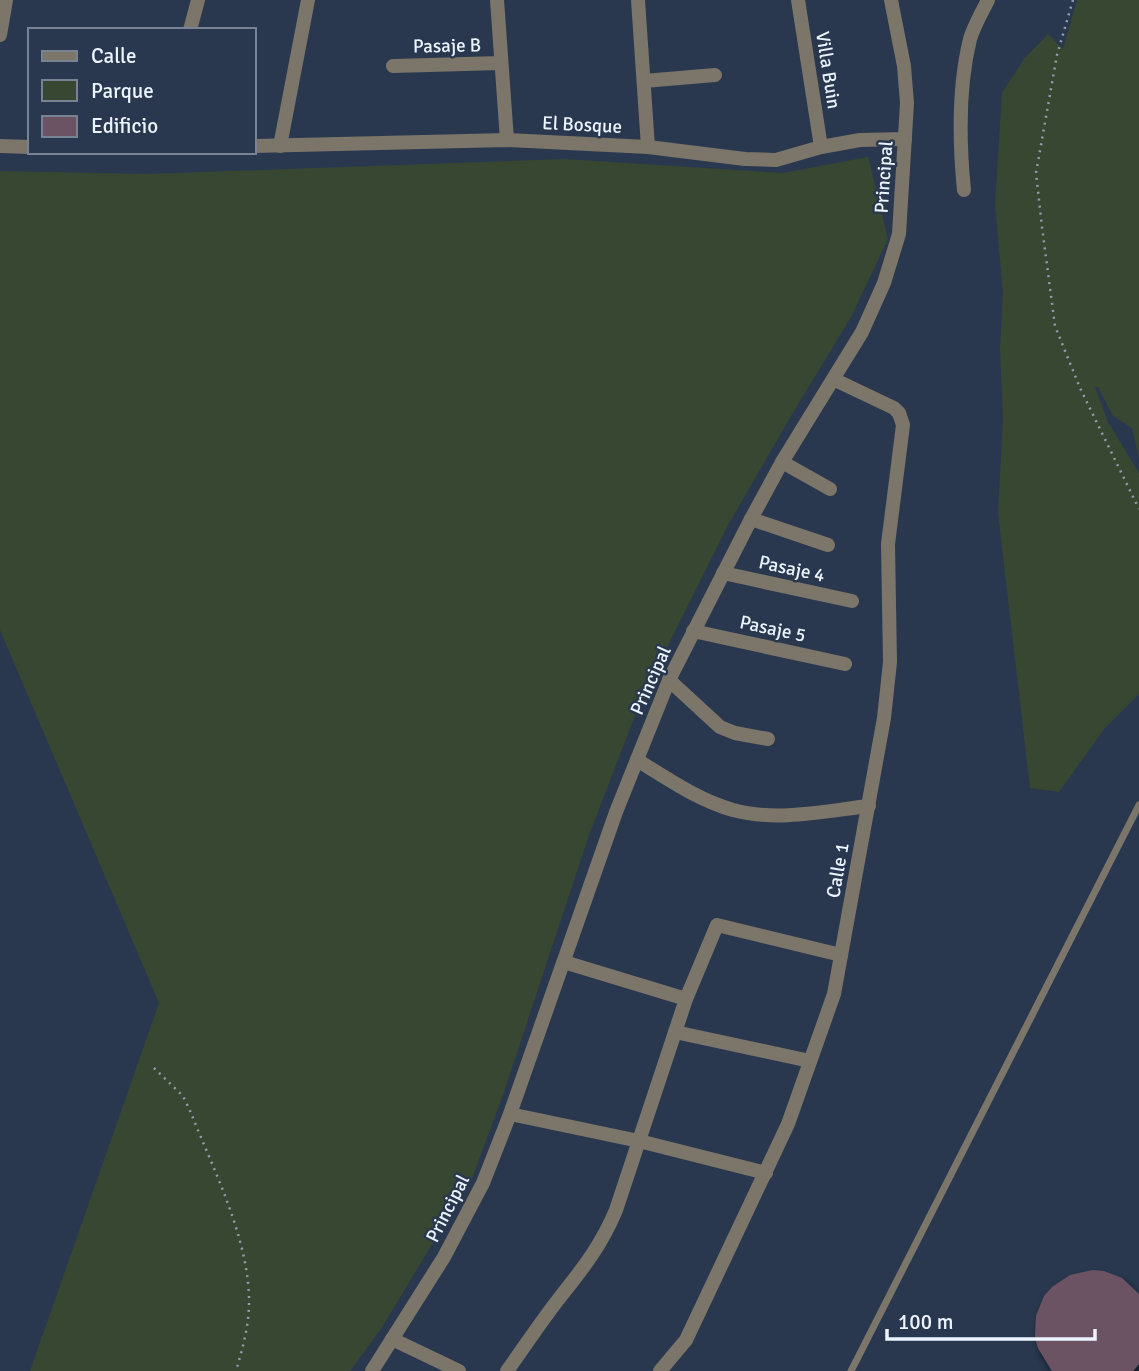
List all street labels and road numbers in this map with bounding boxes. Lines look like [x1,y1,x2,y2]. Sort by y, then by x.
street label: Villa Buin [810,30,846,111]
street label: Pasaje B [413,33,481,59]
street label: El Bosque [541,111,623,139]
street label: Principal [869,140,899,214]
street label: Pasaje 4 [756,550,827,588]
street label: Pasaje 5 [737,610,808,648]
street label: Principal [625,642,677,719]
street label: Calle 1 [821,841,855,900]
street label: Principal [421,1171,475,1246]

